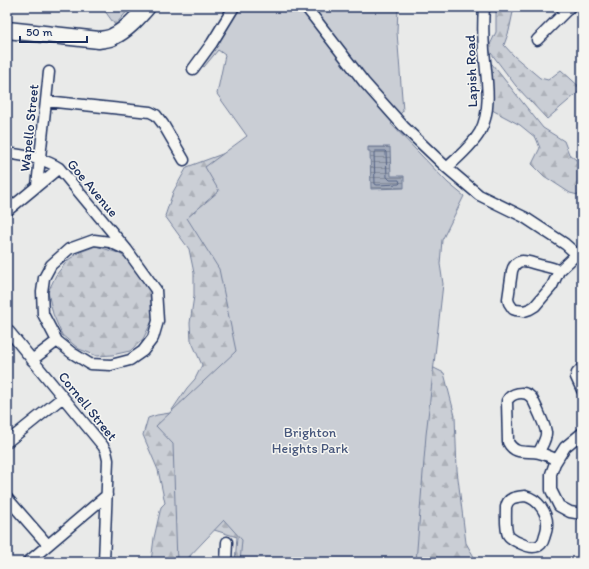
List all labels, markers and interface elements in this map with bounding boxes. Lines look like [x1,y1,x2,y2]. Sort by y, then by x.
scale bar [20,18,87,44]
text: 50 m [26,25,52,39]
street label: Lapish Road [462,34,481,108]
street label: Wapello Street [16,83,43,173]
street label: Goe Avenue [63,156,122,221]
street label: Cornell Street [55,368,121,444]
park label: Brighton Heights Park [272,424,349,457]

